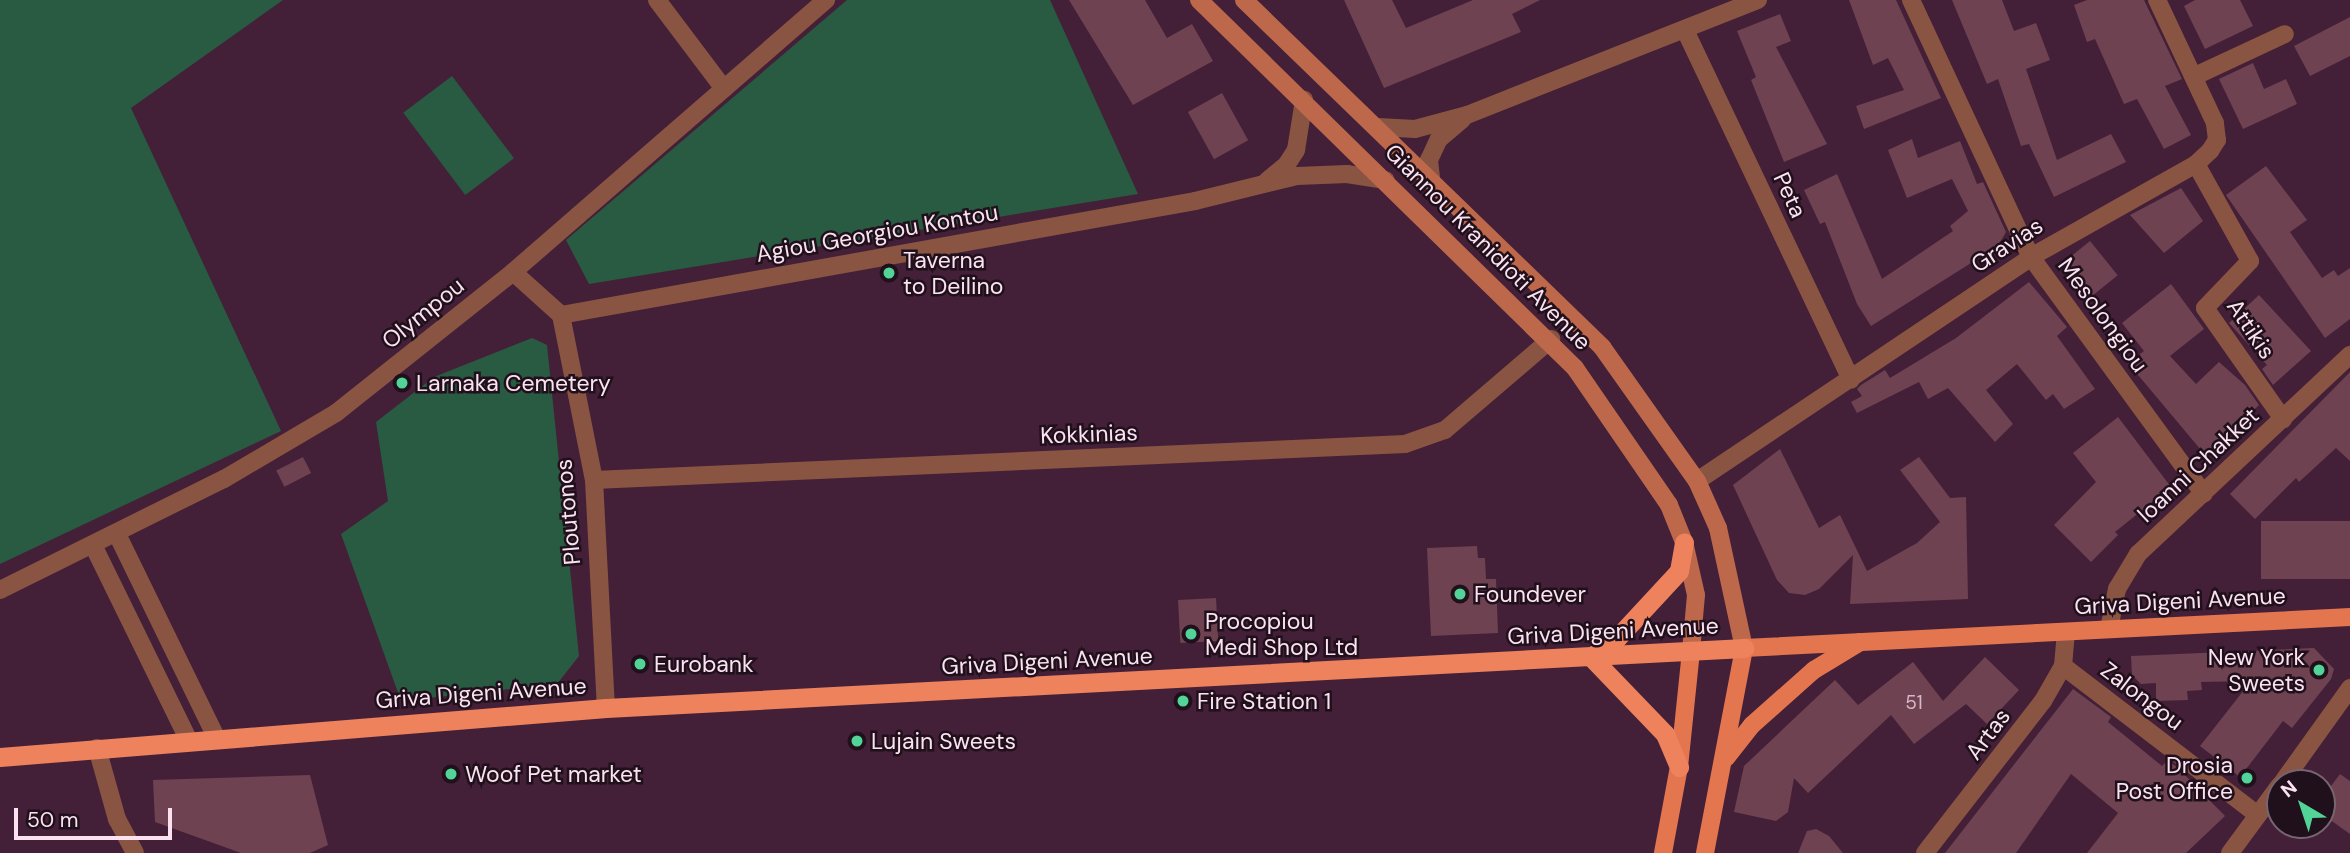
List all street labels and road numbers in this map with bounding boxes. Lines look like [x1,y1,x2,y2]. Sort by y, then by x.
street label: Giannou Kranidioti Avenue [1379,138,1597,356]
street label: Peta [1768,168,1812,222]
street label: Agiou Georgiou Kontou [754,198,1000,268]
street label: Gravias [1966,212,2048,278]
street label: Mesolongiou [2052,252,2154,378]
street label: Olympou [376,272,470,354]
street label: Attikis [2221,294,2281,364]
street label: Ioanni Chakket [2132,402,2264,528]
street label: Kokkinias [1040,419,1138,449]
street label: Ploutonos [550,458,586,566]
street label: Griva Digeni Avenue [2074,582,2286,620]
street label: Griva Digeni Avenue [1507,612,1719,650]
street label: Griva Digeni Avenue [941,642,1153,680]
street label: Zalongou [2095,656,2189,736]
street label: Griva Digeni Avenue [375,672,587,714]
street label: Artas [1960,703,2016,765]

